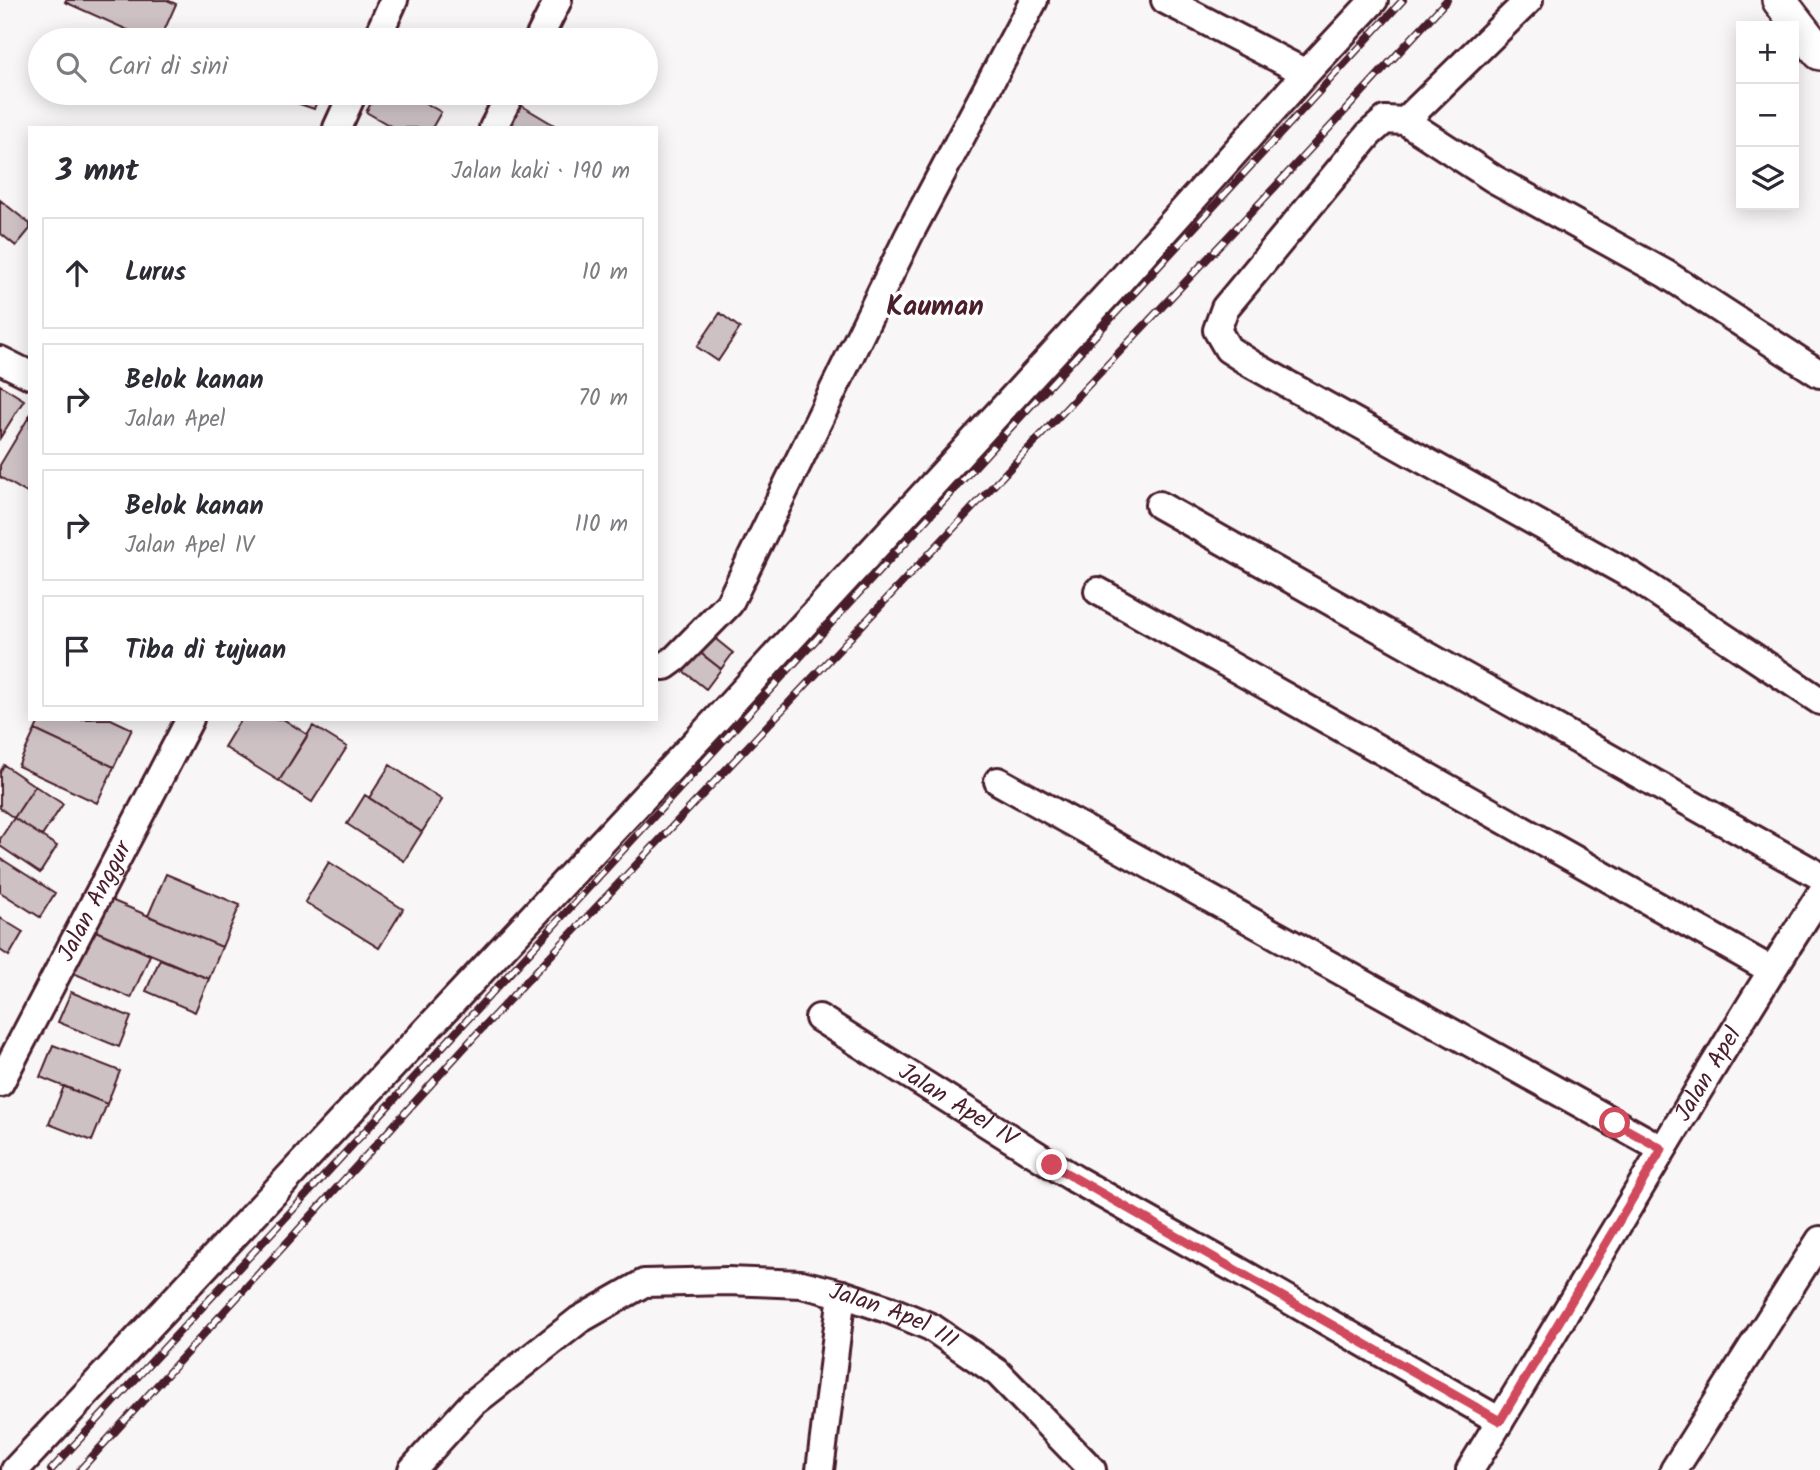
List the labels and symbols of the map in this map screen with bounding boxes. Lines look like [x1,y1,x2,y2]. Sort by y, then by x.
district label: Kauman [886,285,984,330]
street label: Jalan Anggur [47,832,144,969]
street label: Jalan Apel [1664,1019,1752,1129]
street label: Jalan Apel IV [890,1053,1027,1159]
route start [1599,1107,1630,1138]
route end [1036,1149,1067,1180]
street label: Jalan Apel III [825,1272,966,1360]

